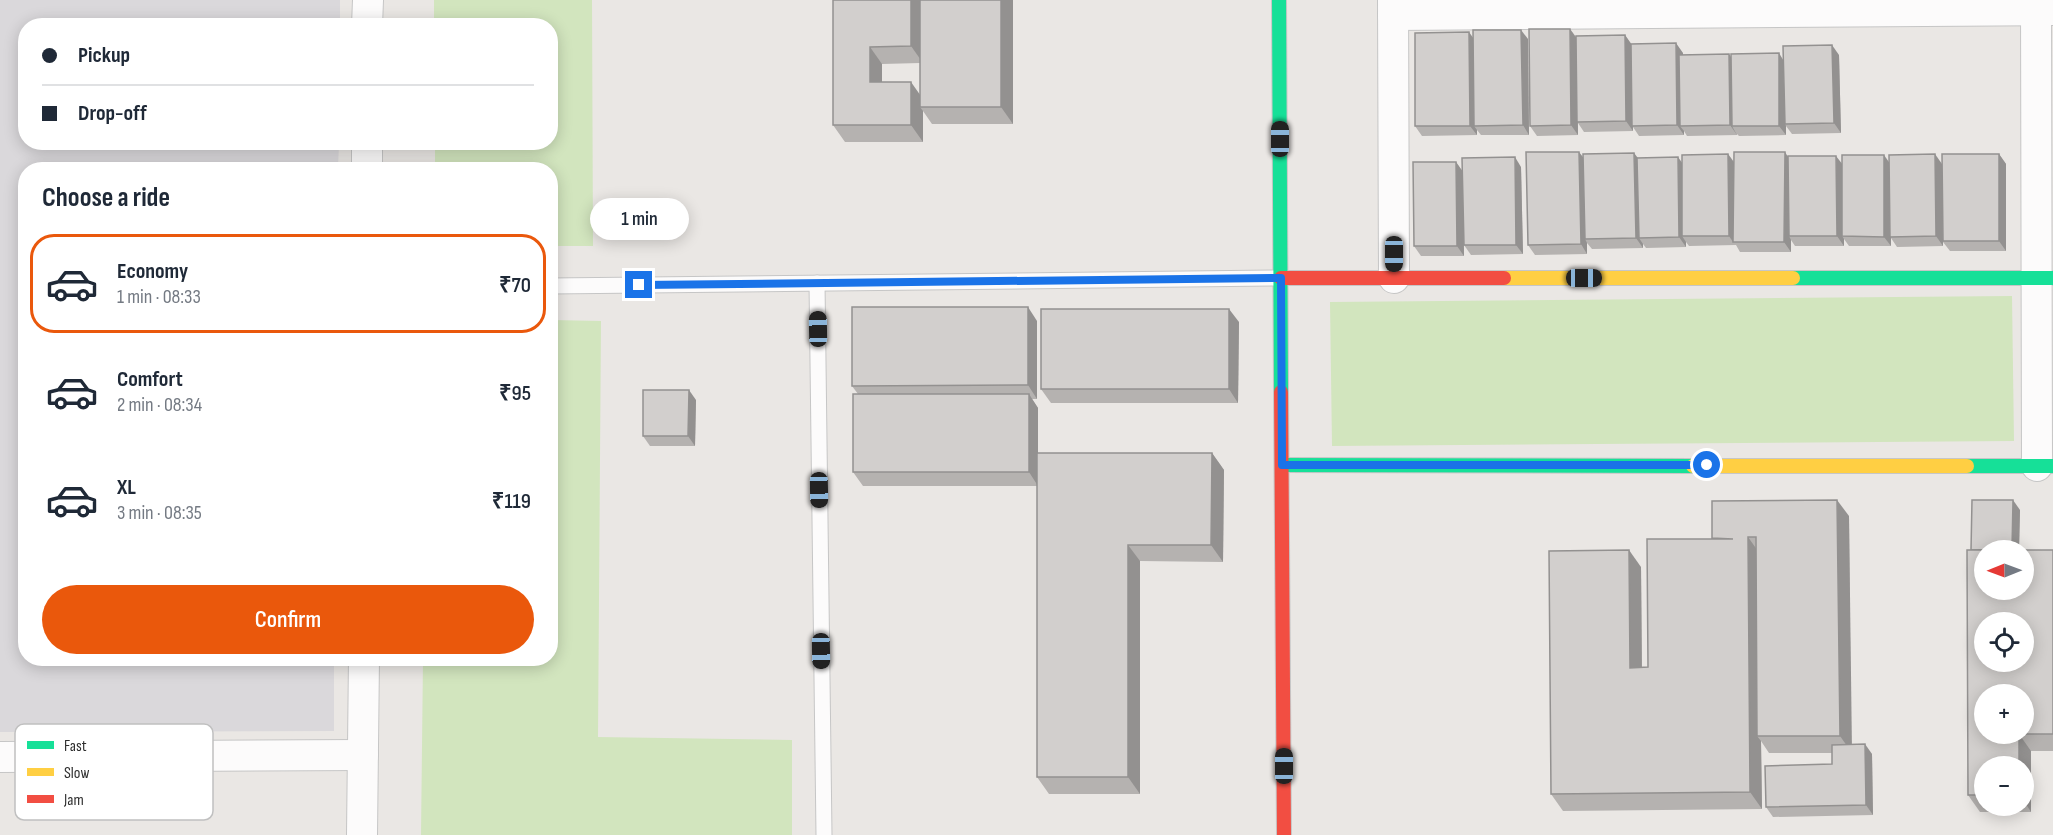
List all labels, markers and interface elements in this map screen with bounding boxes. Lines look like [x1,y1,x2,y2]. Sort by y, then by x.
text: Pickup [78,42,130,69]
text: Drop-off [78,100,147,127]
car [1271,121,1289,157]
text: Choose a ride [42,182,170,214]
callout: 1 min [590,198,688,240]
text: 1 min [621,207,658,231]
car [1385,236,1403,272]
icon: car [45,257,99,311]
text: Economy [117,258,188,285]
car [1566,269,1602,287]
route end [625,271,652,298]
text: ₹70 [499,272,531,299]
text: 1 min · 08:33 [117,285,201,309]
car [809,311,827,347]
icon: car [45,365,99,419]
text: Comfort [117,366,183,393]
text: ₹95 [499,380,531,407]
text: 2 min · 08:34 [117,393,202,417]
route start [1693,451,1720,478]
car [810,472,828,508]
icon: car [45,473,99,527]
text: XL [117,474,136,501]
text: ₹119 [492,488,531,515]
text: 3 min · 08:35 [117,501,202,525]
north arrow [1974,540,2034,600]
map controls [1974,540,2034,816]
button: Confirm [42,585,534,654]
button: locate [1974,612,2034,672]
car [812,633,830,669]
button: + [1974,684,2034,744]
legend [15,724,213,820]
text: Fast [64,737,87,756]
car [1275,748,1293,784]
button: − [1974,756,2034,816]
text: Slow [64,764,89,783]
text: Jam [63,791,84,810]

